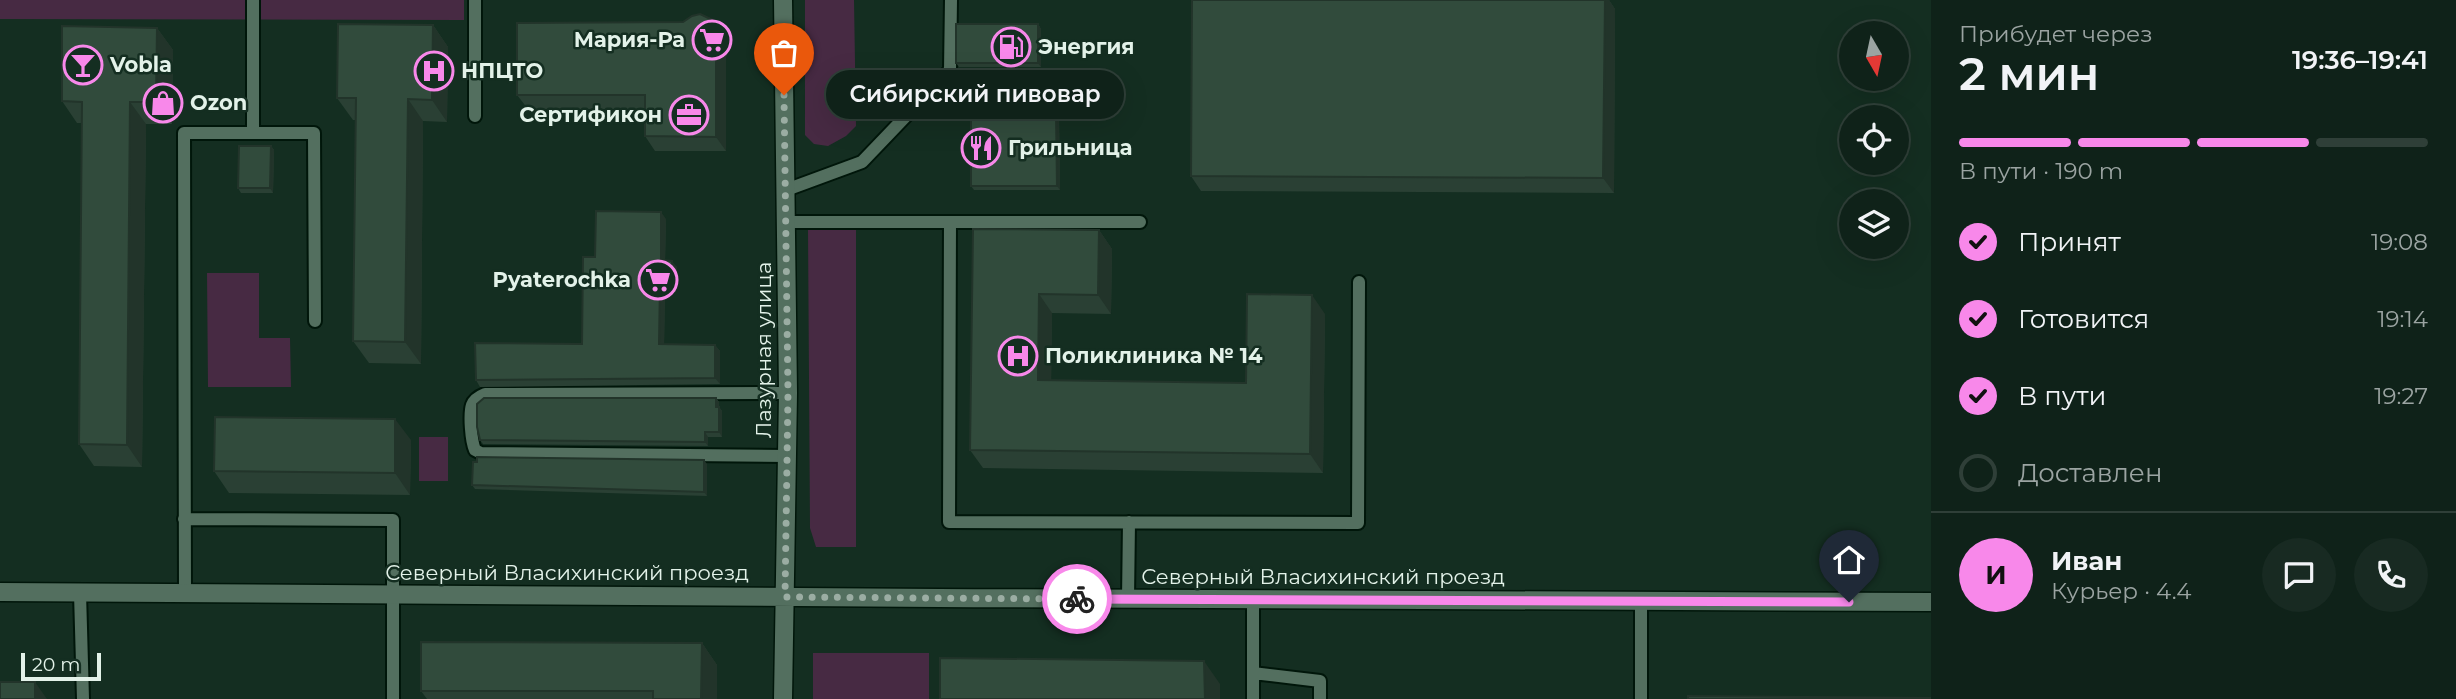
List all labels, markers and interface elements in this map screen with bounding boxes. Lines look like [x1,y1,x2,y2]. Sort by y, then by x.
supermarket icon: Мария-Ра [691,19,733,61]
text: Прибудет через [1959,20,2153,48]
north arrow [1839,21,1909,91]
map controls [1839,21,1909,259]
pin [754,23,814,95]
fuel station icon: Энергия [990,26,1032,68]
place label: Мария-Ра [574,27,685,52]
icon: bag [765,34,803,72]
place label: Энергия [1038,34,1135,59]
bar icon: Vobla [62,44,104,86]
text: 19:36–19:41 [2292,44,2428,76]
text: 2 мин [1959,45,2099,102]
hospital icon: НПЦТО [413,50,455,92]
place label: Vobla [109,52,172,77]
place label: НПЦТО [461,58,543,83]
callout: Сибирский пивовар [826,70,1124,119]
text: Сибирский пивовар [849,80,1101,108]
shop icon: Ozon [142,82,184,124]
place label: Ozon [190,90,247,115]
office icon: Сертификон [668,94,710,136]
place label: Сертификон [519,102,662,127]
button: locate [1839,105,1909,175]
restaurant icon: Грильница [960,127,1002,169]
place label: Грильница [1008,135,1132,160]
text: В пути · 190 m [1959,157,2123,185]
button: layers [1839,189,1909,259]
icon: check [1959,223,1997,261]
text: Принят [2018,226,2121,258]
text: 19:08 [2371,228,2428,256]
supermarket icon: Pyaterochka [637,259,679,301]
street label: Лазурная улица [751,262,776,438]
place label: Pyaterochka [493,267,631,292]
icon: check [1959,300,1997,338]
text: Готовится [2018,303,2149,335]
text: 19:14 [2377,305,2428,333]
hospital icon: Поликлиника № 14 [997,335,1039,377]
place label: Поликлиника № 14 [1045,343,1263,368]
icon: check [1959,377,1997,415]
text: В пути [2018,380,2107,412]
text: 19:27 [2374,382,2428,410]
text: Доставлен [2018,457,2163,489]
pin [1819,530,1879,602]
button: chat [2262,538,2336,612]
button: phone [2354,538,2428,612]
icon: home [1830,541,1868,579]
text: Иван [2051,545,2122,577]
text: И [1985,559,2007,591]
street label: Северный Власихинский проезд [385,560,749,585]
courier [1042,564,1112,634]
street label: Северный Власихинский проезд [1141,564,1505,589]
text: Курьер · 4.4 [2051,577,2191,605]
icon: bike [1058,580,1096,618]
scale bar [21,650,102,682]
text: 20 m [32,653,80,676]

